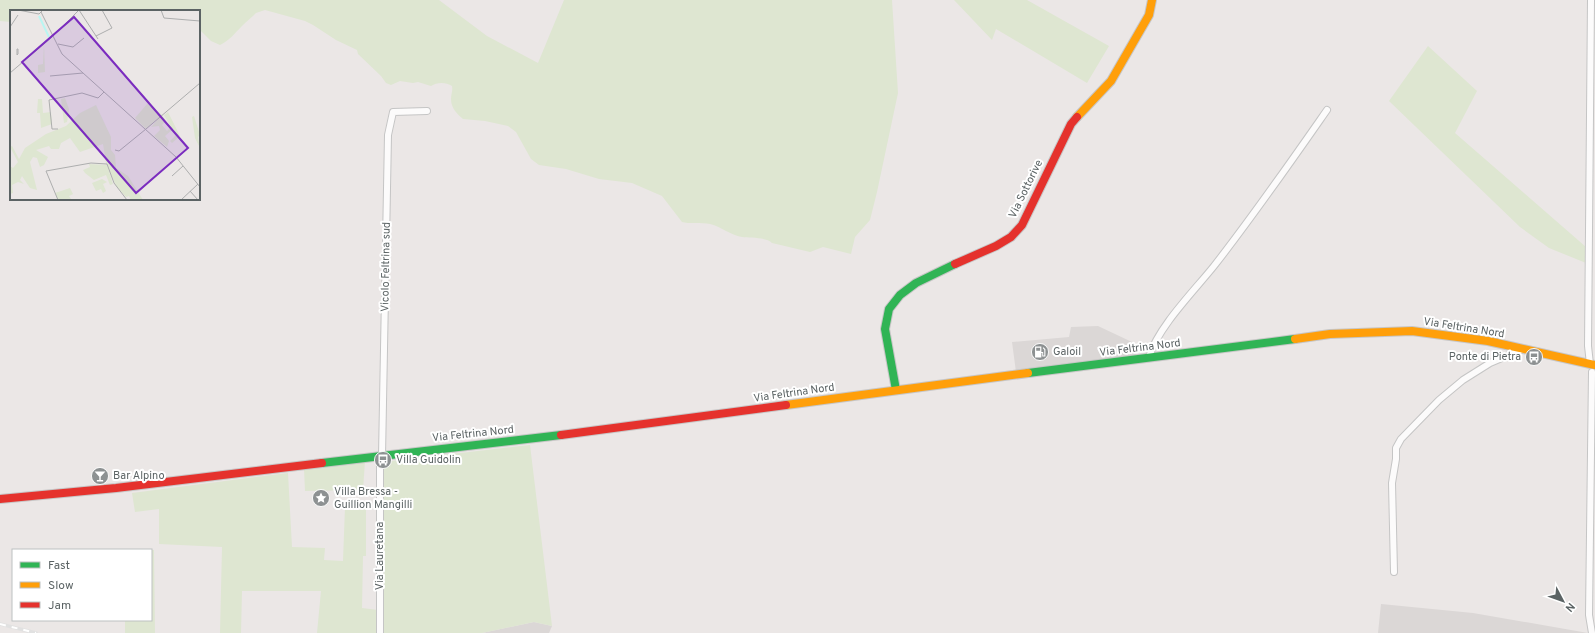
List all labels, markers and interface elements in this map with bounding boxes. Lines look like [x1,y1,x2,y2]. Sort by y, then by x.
inset map [10,10,200,200]
street label: Via Sottorive [1006,157,1046,221]
street label: Vicolo Feltrina sud [378,222,394,312]
street label: Via Feltrina Nord [1422,315,1506,341]
street label: Via Feltrina Nord [1099,336,1181,360]
fuel station icon: Galoil [1030,342,1050,362]
place label: Galoil [1053,345,1081,359]
bus stop icon: Ponte di Pietra [1524,347,1544,367]
place label: Ponte di Pietra [1449,350,1521,364]
street label: Via Feltrina Nord [752,380,836,406]
street label: Via Feltrina Nord [432,423,514,445]
bus stop icon: Villa Guidolin [373,450,393,470]
place label: Villa Guidolin [396,453,461,467]
bar icon: Bar Alpino [90,466,110,486]
place label: Bar Alpino [113,469,165,483]
place label: Villa Bressa - Guillion Mangilli [334,485,412,512]
place icon: Villa Bressa - Guillion Mangilli [311,488,331,508]
street label: Via Lauretana [373,522,387,590]
legend [12,549,152,621]
text: Fast [48,558,70,574]
text: Slow [48,578,74,594]
north arrow [1543,581,1583,621]
text: Jam [48,598,71,614]
text: N [1562,599,1578,614]

